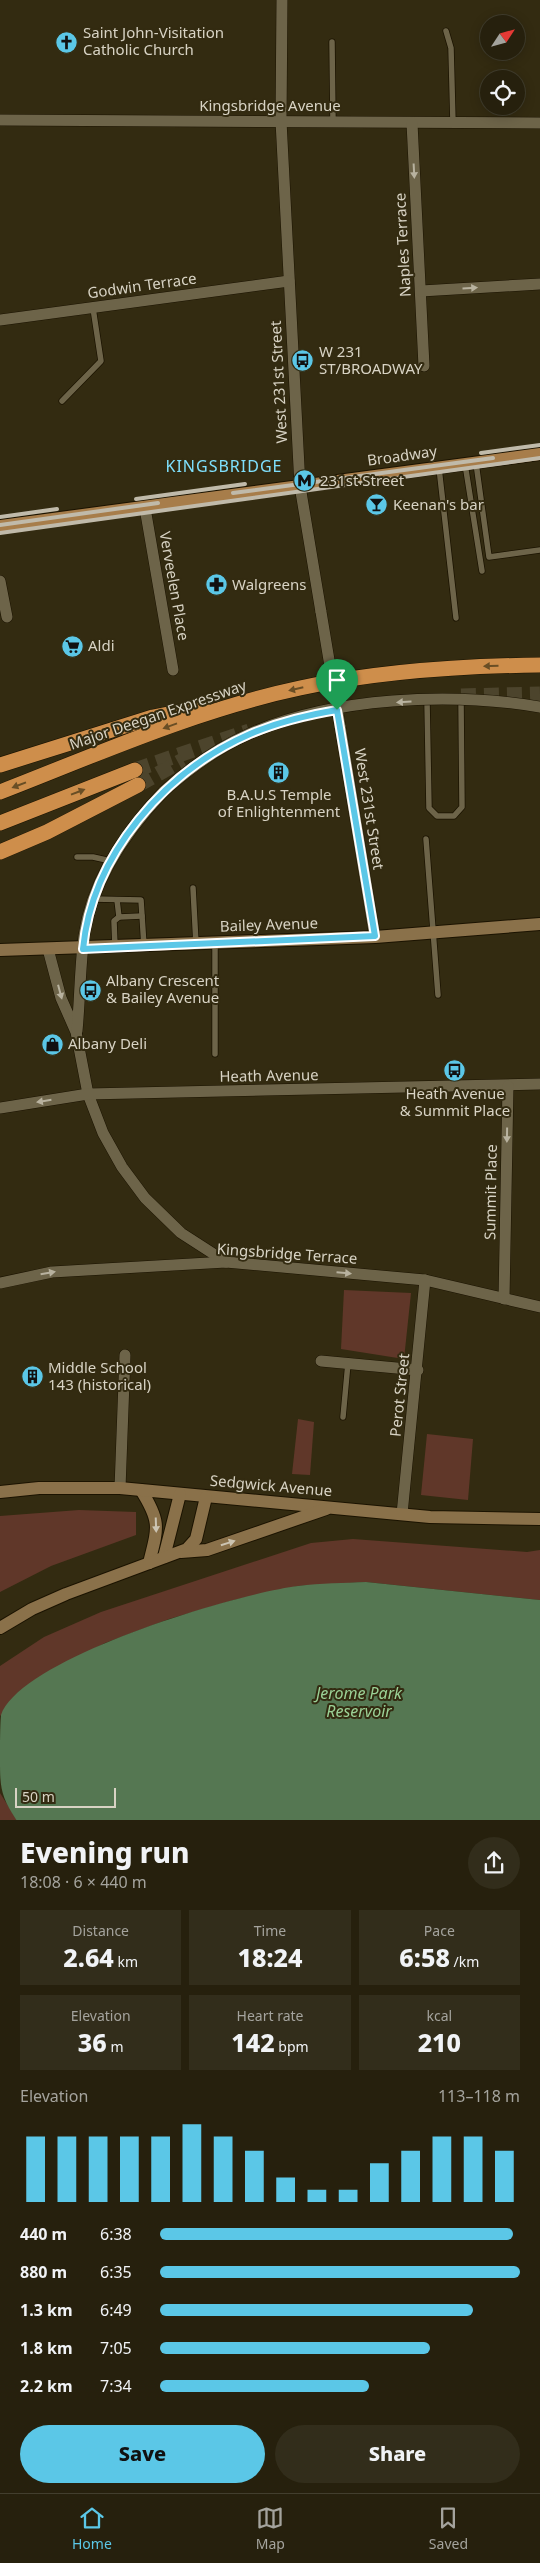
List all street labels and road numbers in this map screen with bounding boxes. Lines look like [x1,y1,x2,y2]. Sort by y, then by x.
street label: Kingsbridge Avenue [199,95,341,115]
street label: Naples Terrace [389,192,415,298]
street label: Godwin Terrace [86,267,198,303]
street label: West 231st Street [265,320,291,444]
street label: Broadway [366,440,438,470]
street label: Verveelen Place [156,530,194,642]
street label: Major Deegan Expressway [67,674,249,754]
street label: West 231st Street [351,747,390,872]
street label: Bailey Avenue [220,912,318,936]
street label: Heath Avenue [219,1064,319,1086]
street label: Summit Place [479,1144,501,1240]
street label: Kingsbridge Terrace [216,1238,358,1268]
street label: Perot Street [385,1352,413,1438]
street label: Sedgwick Avenue [209,1470,333,1500]

